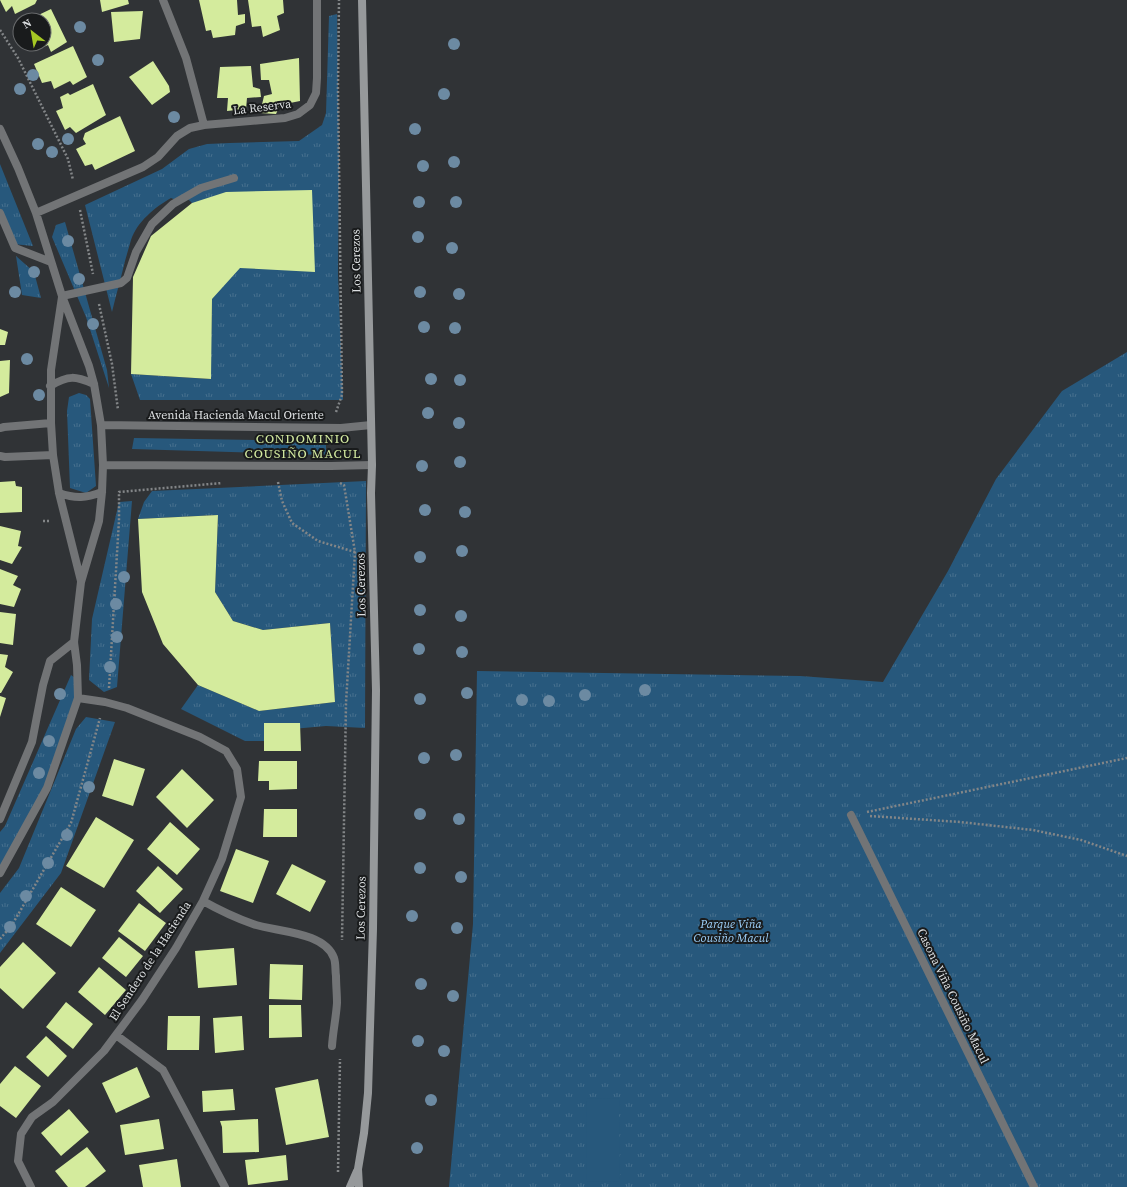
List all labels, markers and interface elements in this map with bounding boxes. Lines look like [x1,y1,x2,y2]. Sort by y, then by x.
north arrow [12,12,52,52]
text: N [20,15,34,32]
street label: La Reserva [232,95,293,118]
street label: Los Cerezos [347,229,365,293]
street label: Avenida Hacienda Macul Oriente [148,407,324,423]
district label: CONDOMINIO COUSIÑO MACUL [244,430,362,462]
street label: Los Cerezos [352,553,370,617]
street label: Los Cerezos [352,876,370,940]
street label: El Sendero de la Hacienda [105,897,195,1024]
park label: Parque Viña Cousiño Macul [693,916,769,946]
street label: Casona Viña Cousiño Macul [913,926,993,1067]

